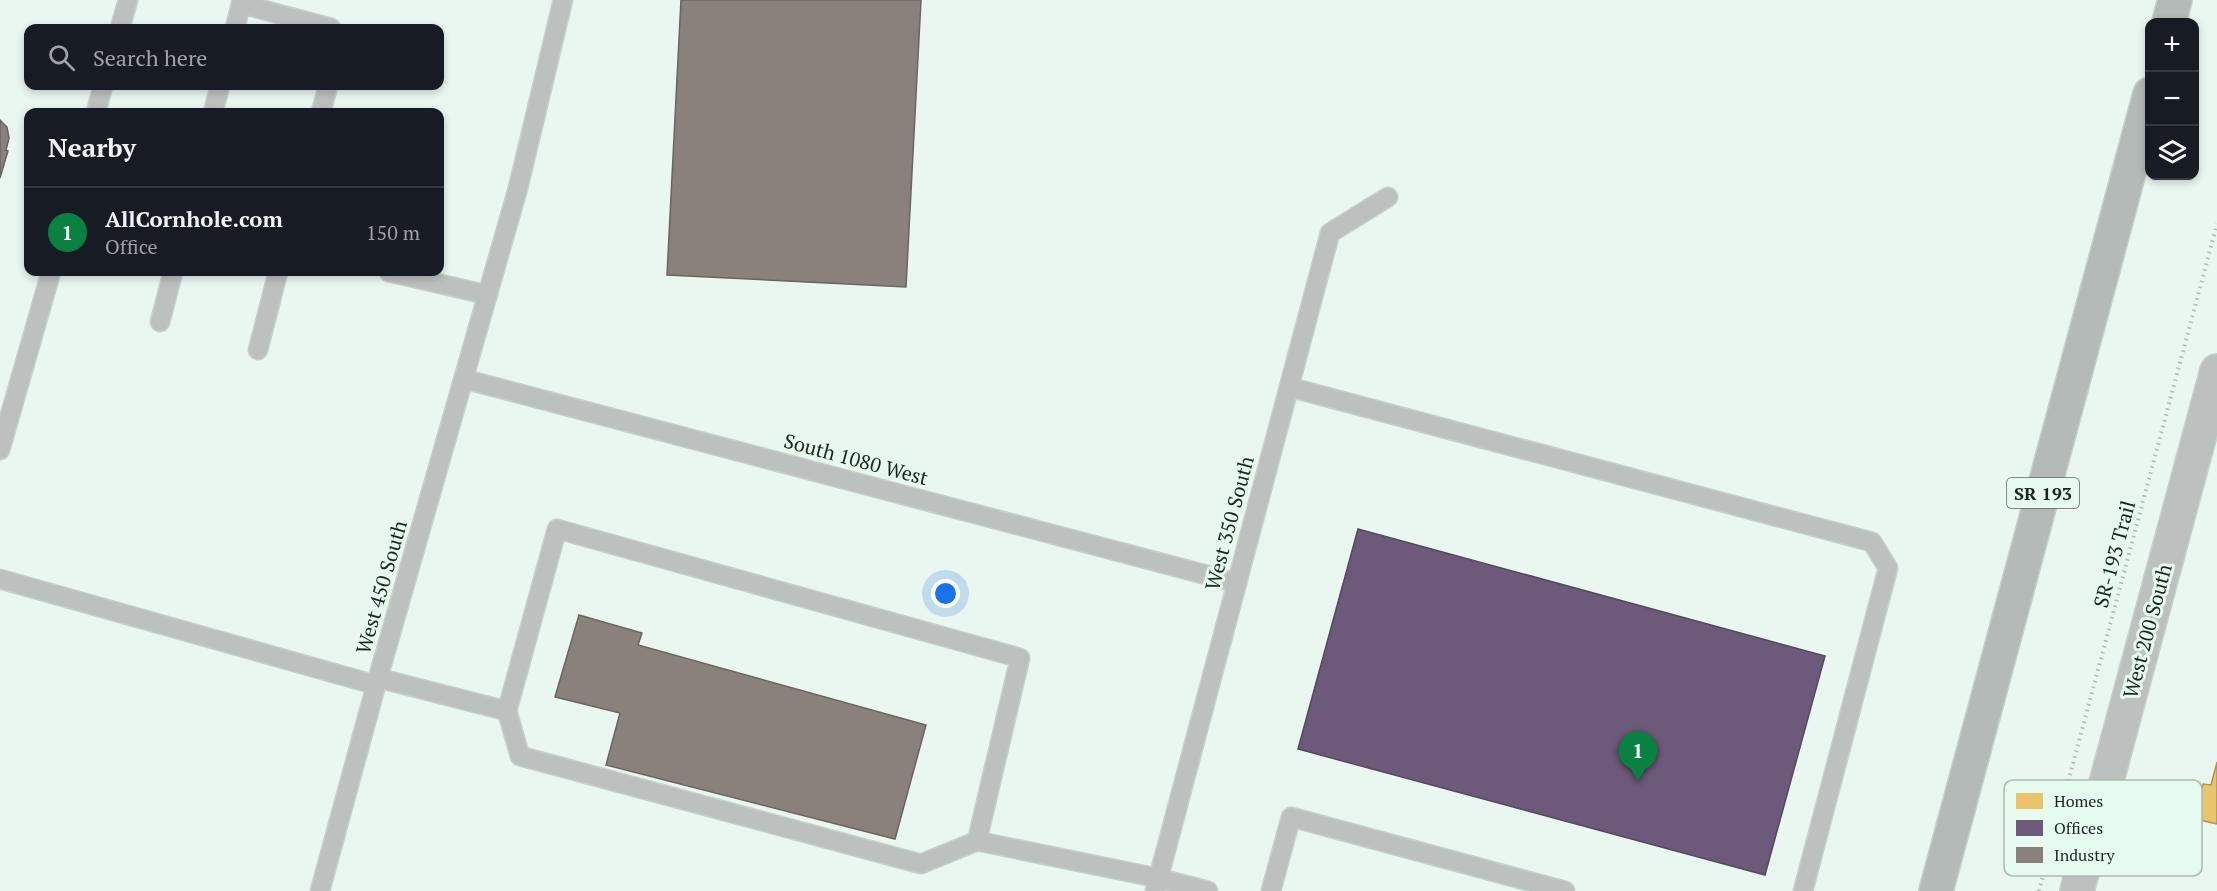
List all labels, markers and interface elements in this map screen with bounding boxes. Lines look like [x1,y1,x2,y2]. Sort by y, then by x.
map controls [2145,18,2199,180]
button: + [2145,18,2199,72]
search box [24,24,444,90]
icon: search [45,41,78,74]
text: Search here [93,43,207,72]
button: − [2145,72,2199,126]
button: layers [2145,126,2199,180]
text: Nearby [48,130,136,164]
text: AllCornhole.com [105,204,283,233]
text: 1 [62,219,73,246]
text: 150 m [366,219,420,246]
text: Office [105,233,158,260]
street label: South 1080 West [781,427,932,491]
street label: West 350 South [1198,453,1260,593]
road number: SR 193 [2007,478,2079,508]
street label: SR-193 Trail [2087,497,2141,611]
street label: West 450 South [349,517,413,657]
street label: West 200 South [2116,561,2178,701]
your location [931,579,960,608]
pin: 1 [1618,732,1658,781]
legend [2004,780,2202,876]
text: Homes [2054,790,2103,812]
text: Offices [2054,817,2103,839]
text: Industry [2054,844,2115,866]

